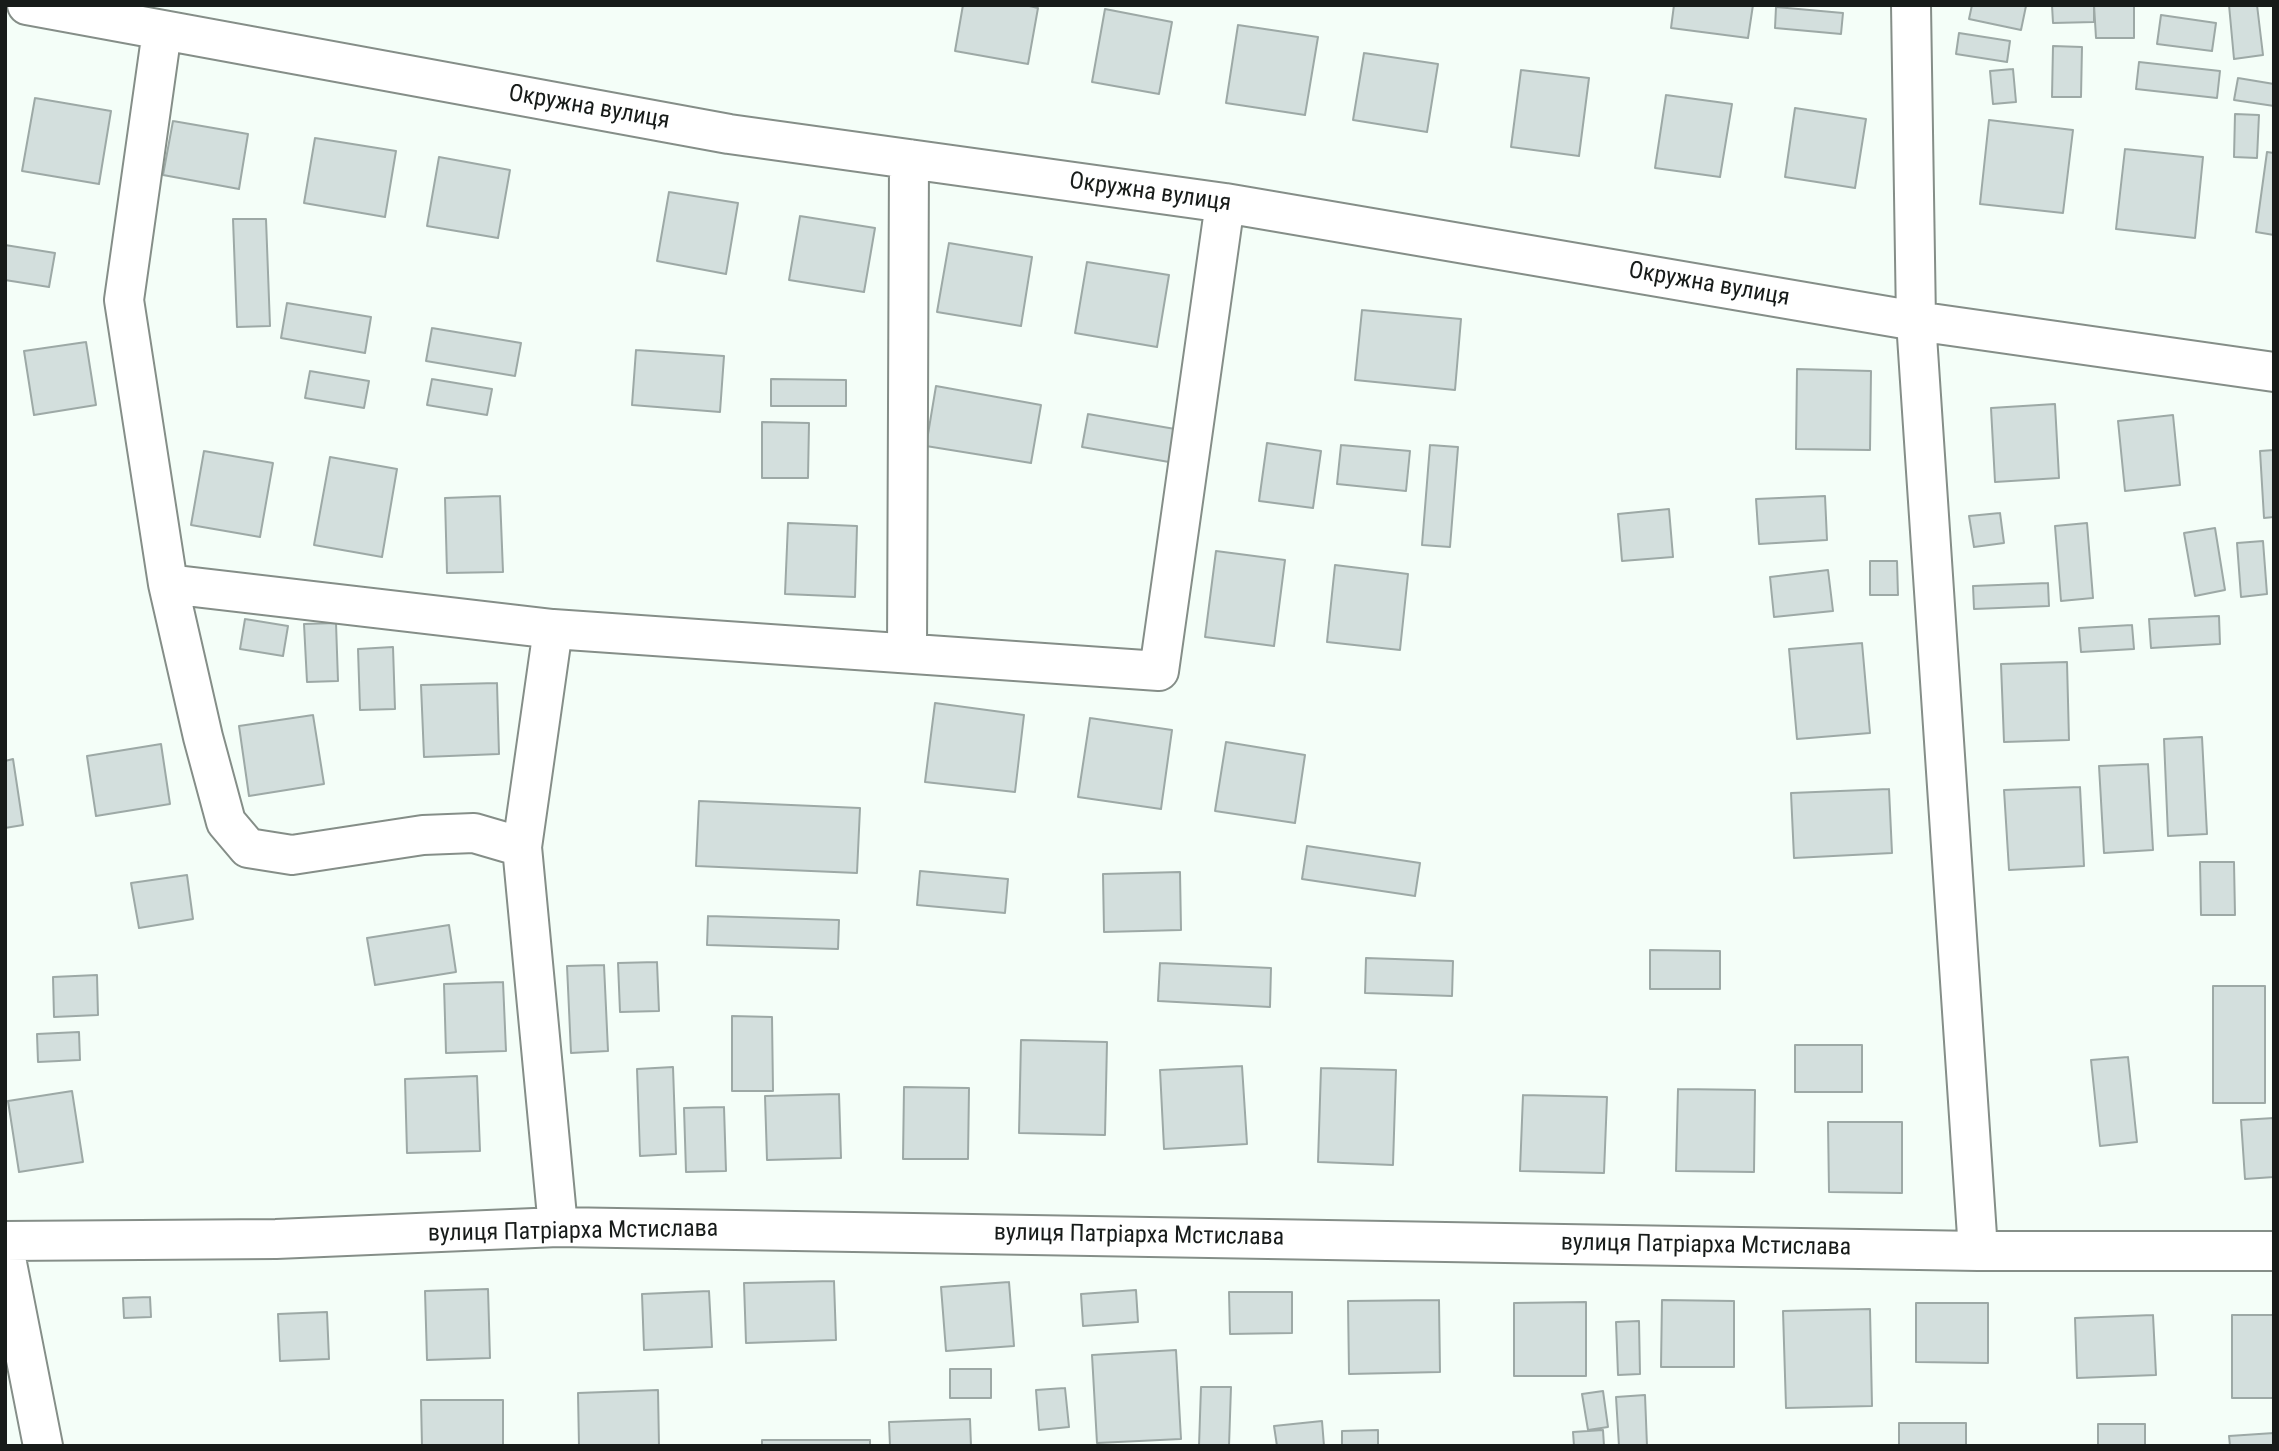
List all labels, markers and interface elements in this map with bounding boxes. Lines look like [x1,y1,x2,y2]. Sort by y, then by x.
street label: Окружна вулиця [506,80,672,136]
street label: Окружна вулиця [1067,167,1233,219]
street label: Окружна вулиця [1626,257,1792,313]
street label: вулиця Патріарха Мстислава [428,1215,718,1249]
street label: вулиця Патріарха Мстислава [994,1219,1284,1253]
street label: вулиця Патріарха Мстислава [1561,1229,1851,1263]

